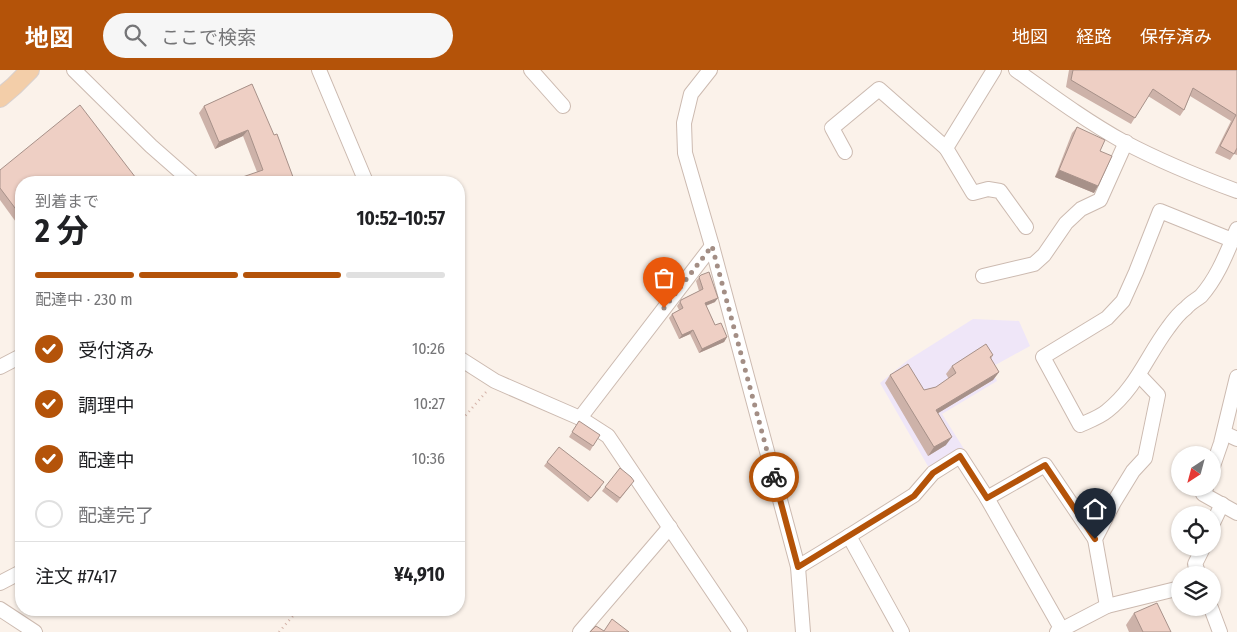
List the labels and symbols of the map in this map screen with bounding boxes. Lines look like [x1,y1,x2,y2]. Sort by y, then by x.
pin [643,257,685,308]
north arrow [1171,446,1221,496]
courier [749,452,799,502]
pin [1074,488,1116,539]

